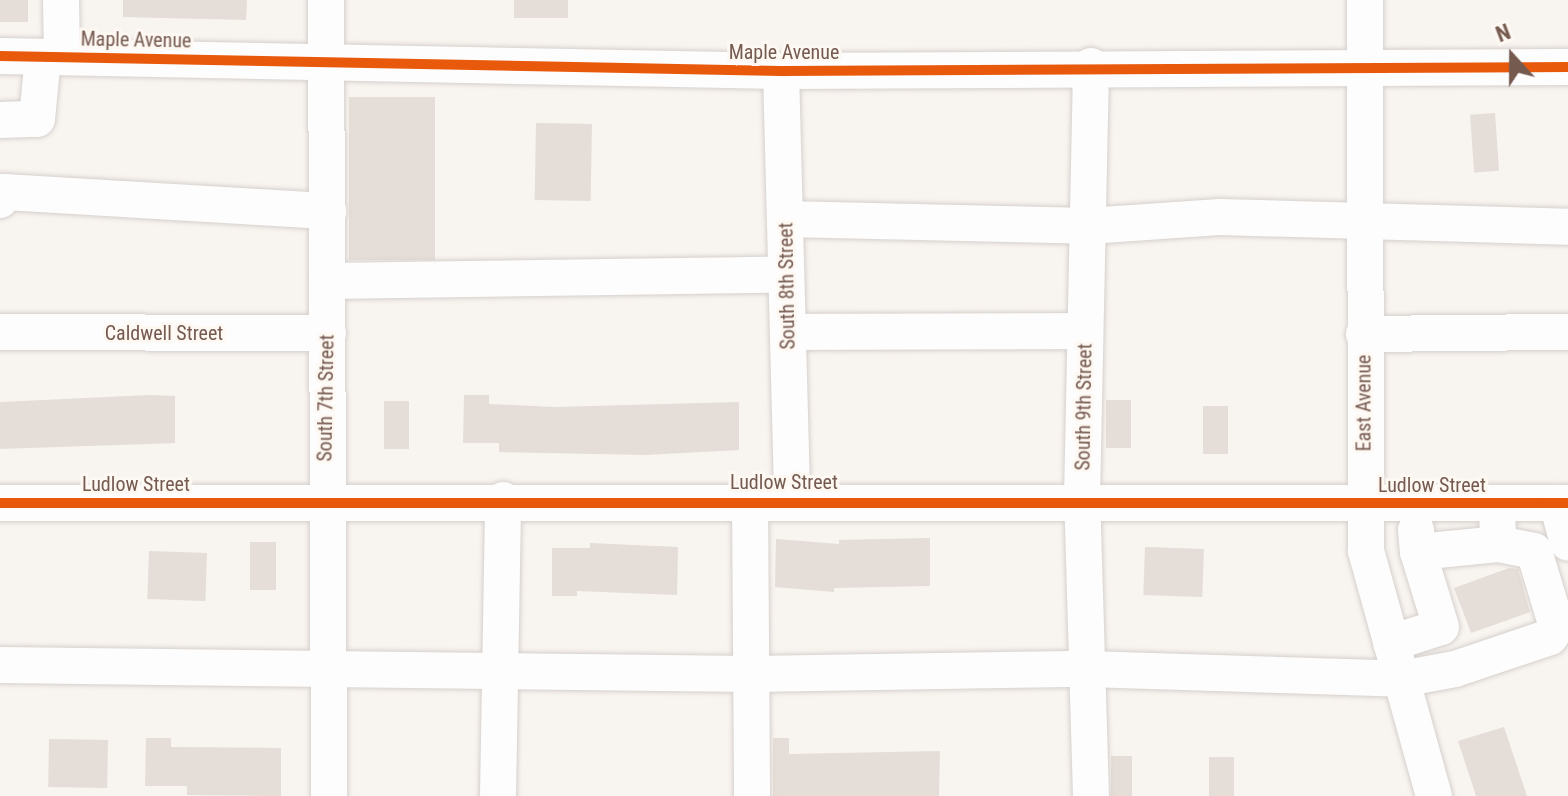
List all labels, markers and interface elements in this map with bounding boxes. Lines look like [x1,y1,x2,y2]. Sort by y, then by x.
north arrow [1472,16,1552,96]
text: N [1492,19,1514,47]
street label: Maple Avenue [80,27,192,53]
street label: Maple Avenue [729,40,839,64]
street label: South 8th Street [774,222,800,350]
street label: Caldwell Street [105,321,223,345]
street label: South 7th Street [313,334,339,462]
street label: South 9th Street [1071,343,1097,471]
street label: East Avenue [1352,355,1376,451]
street label: Ludlow Street [730,470,838,494]
street label: Ludlow Street [82,472,190,496]
street label: Ludlow Street [1378,473,1486,497]

